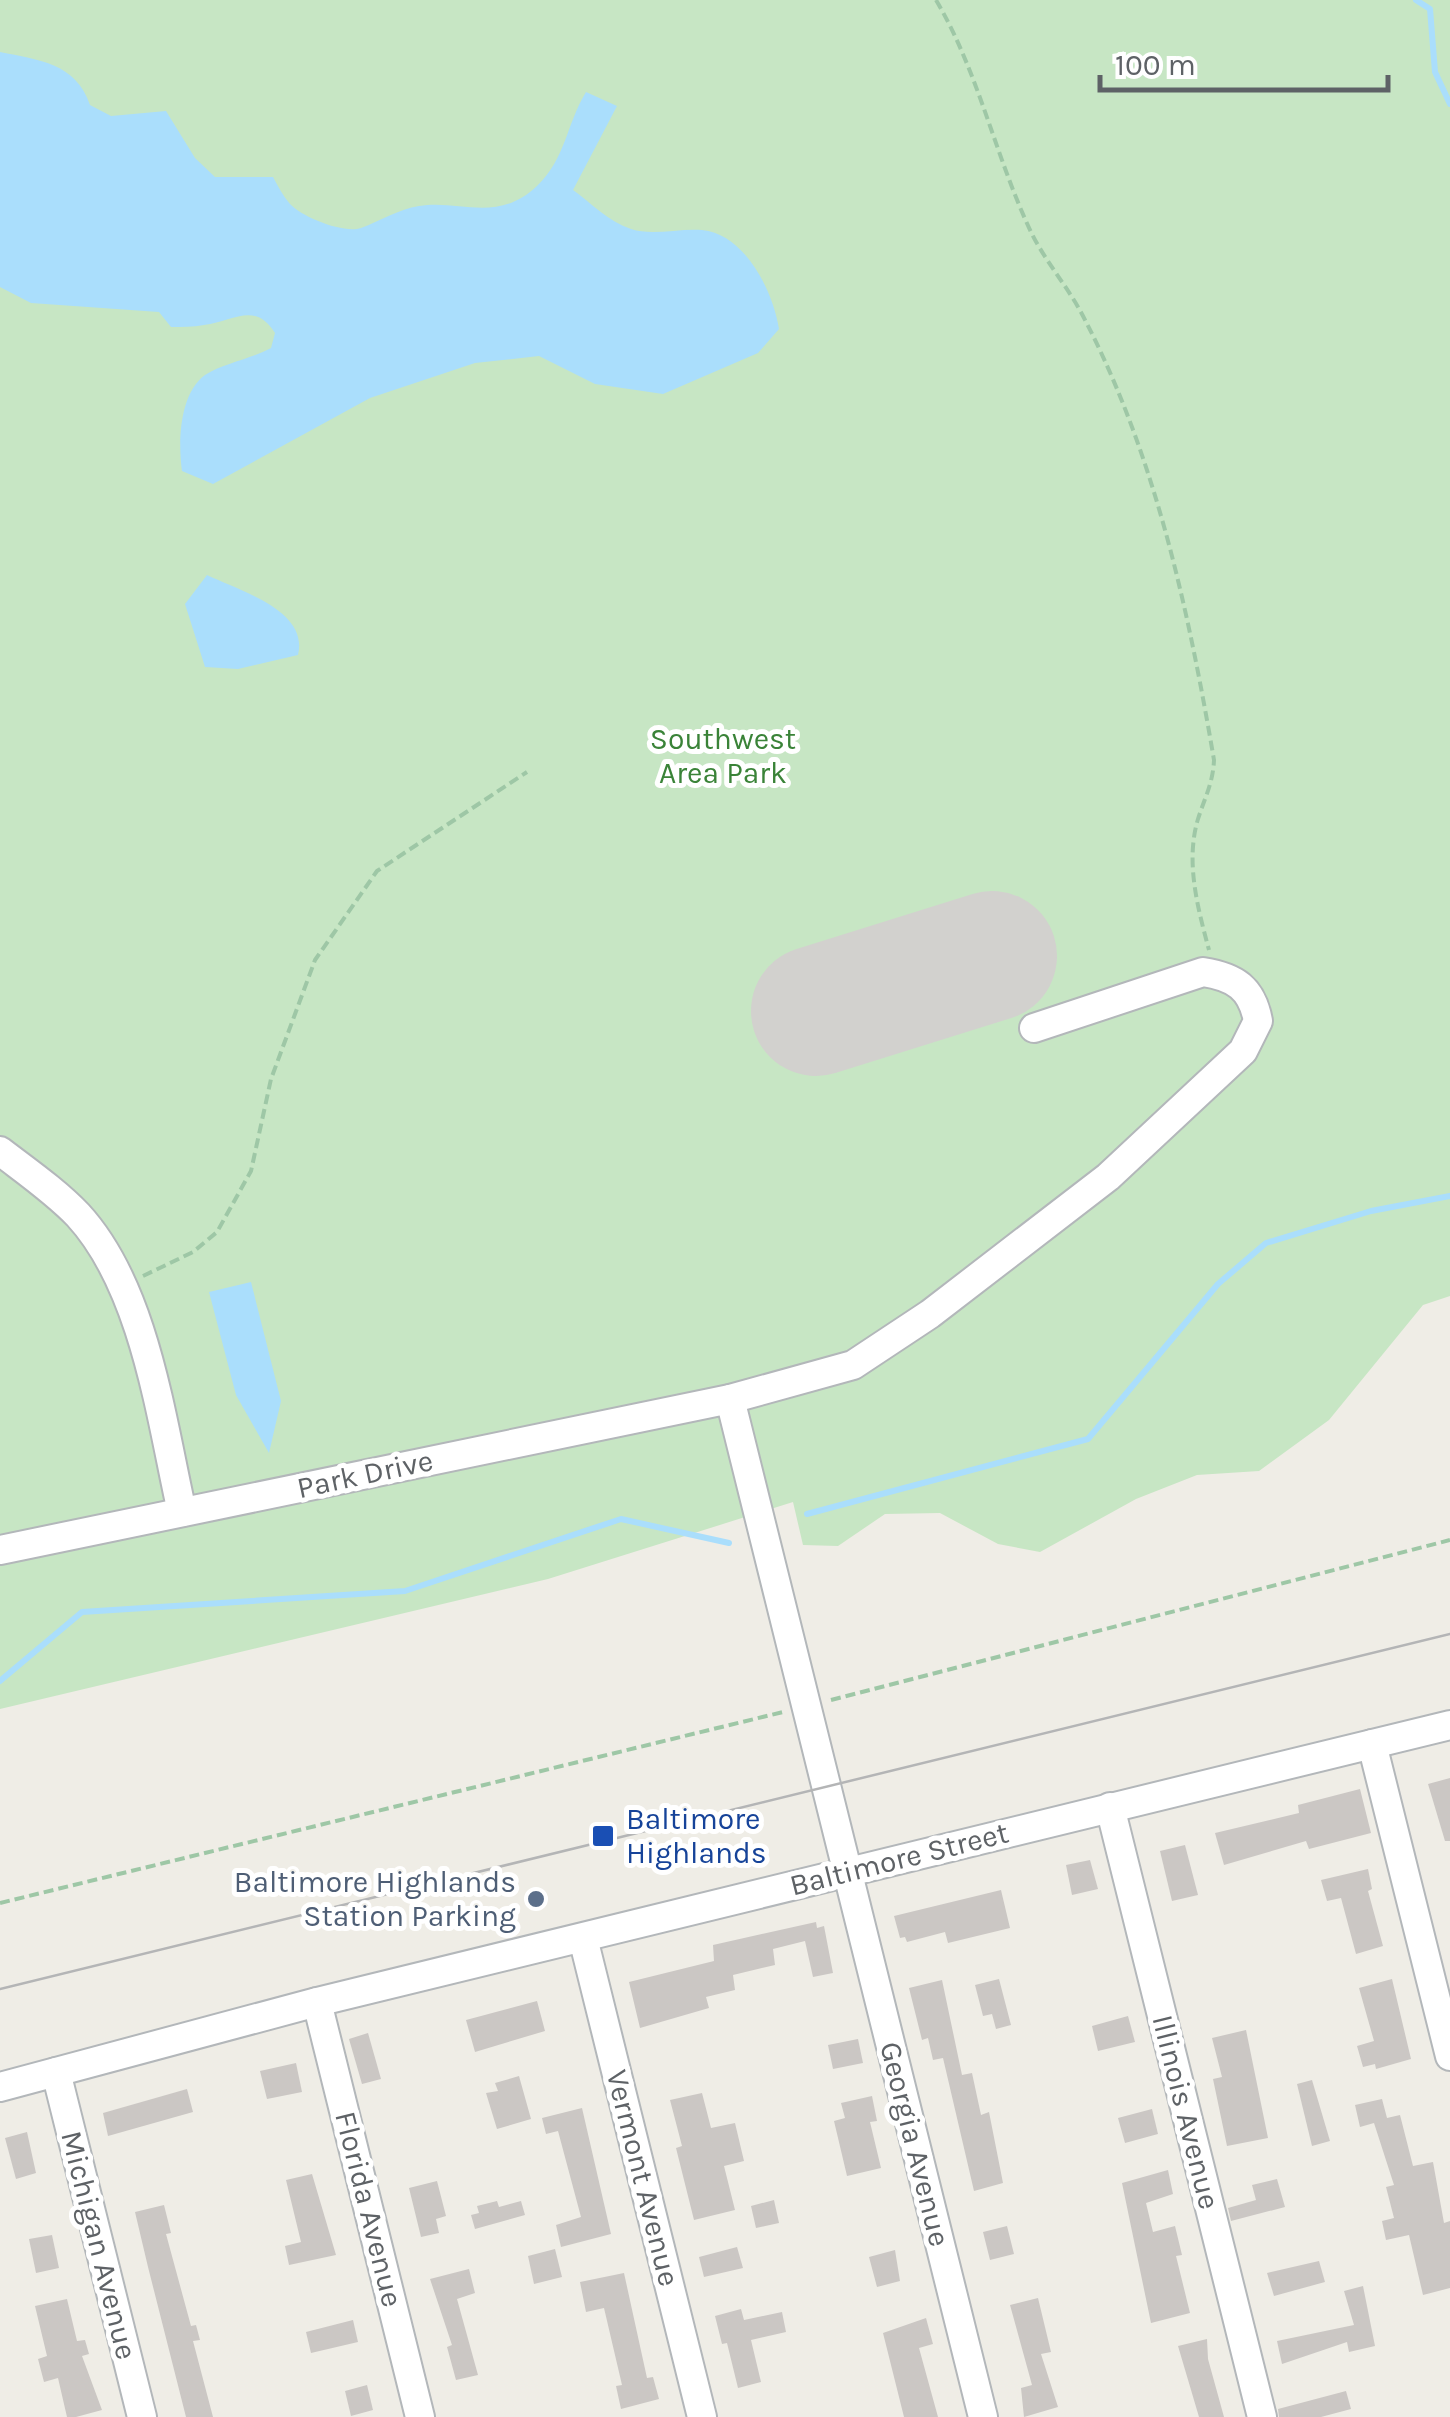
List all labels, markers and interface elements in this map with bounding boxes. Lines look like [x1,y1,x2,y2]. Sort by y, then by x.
scale bar [1100,30,1388,92]
text: 100 m [1115,47,1196,83]
park label: Southwest Area Park [650,721,796,791]
street label: Park Drive [294,1442,436,1506]
place label: Baltimore Highlands [626,1801,767,1871]
street label: Baltimore Street [786,1814,1012,1904]
marker: Baltimore Highlands [590,1823,616,1849]
place label: Baltimore Highlands Station Parking [234,1864,516,1934]
marker: Baltimore Highlands Station Parking [525,1888,547,1910]
street label: Illinois Avenue [1144,2011,1228,2213]
street label: Georgia Avenue [872,2038,958,2250]
street label: Vermont Avenue [599,2066,687,2290]
street label: Florida Avenue [327,2107,411,2311]
street label: Michigan Avenue [53,2127,145,2363]

